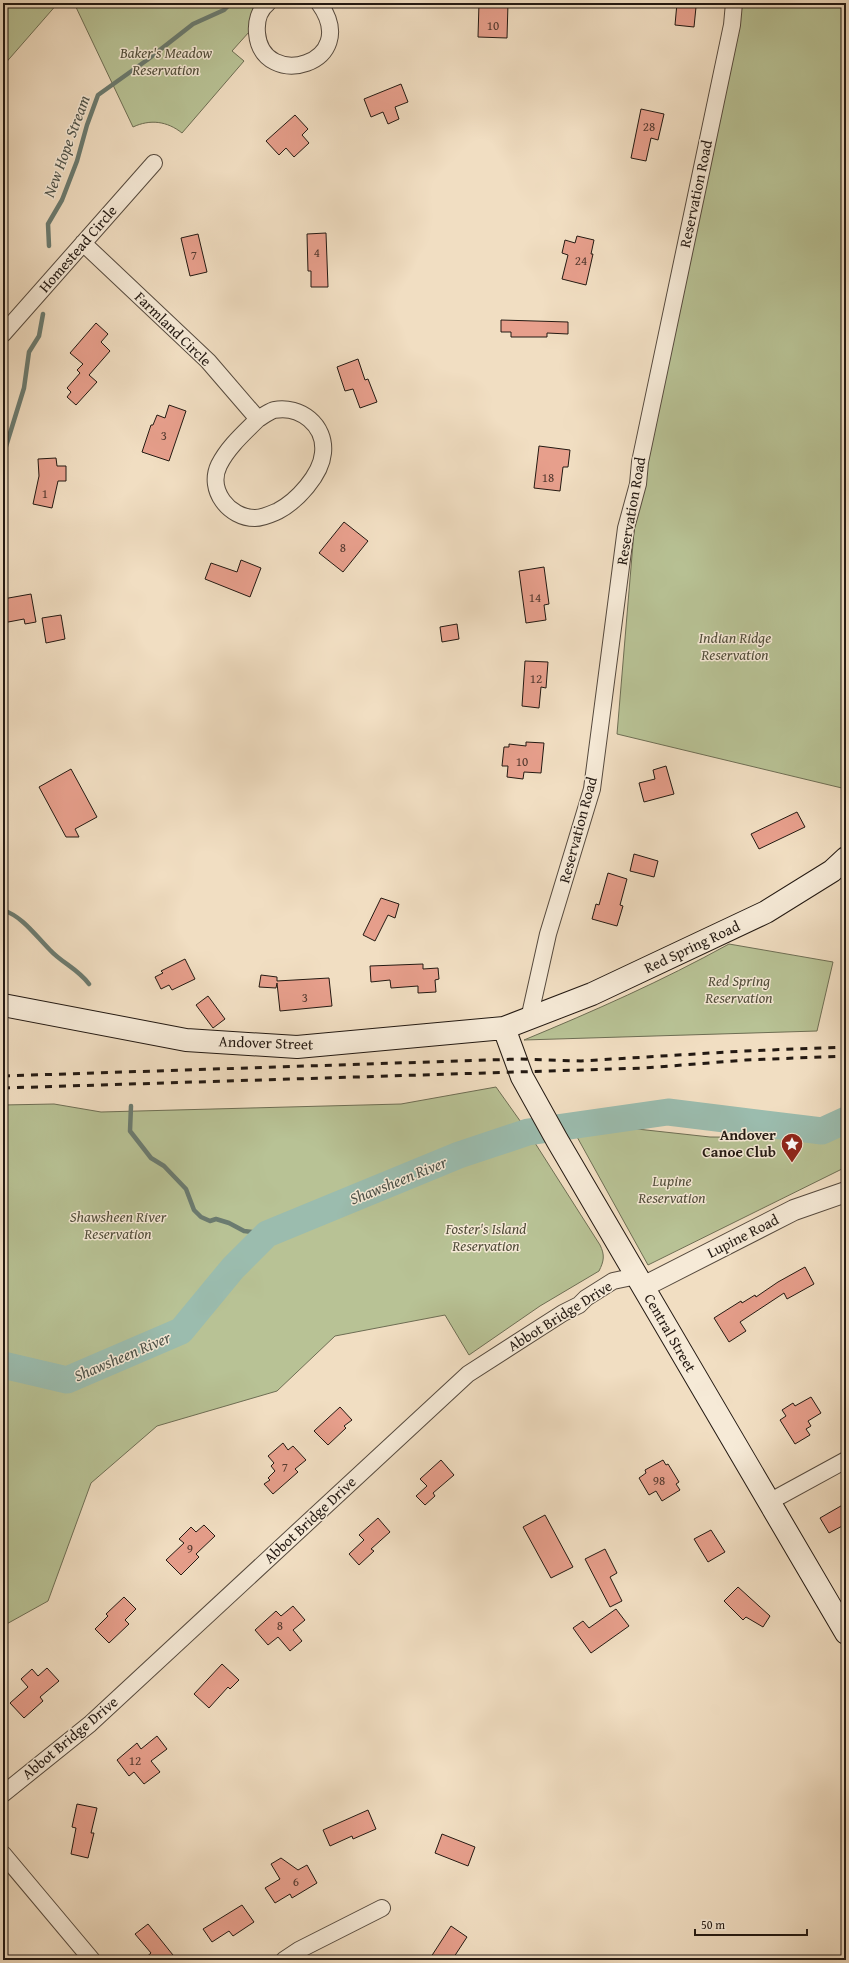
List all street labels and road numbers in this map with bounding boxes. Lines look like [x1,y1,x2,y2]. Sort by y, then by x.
street label: Reservation Road [674,138,717,250]
street label: Homestead Circle [34,200,121,297]
street label: Farmland Circle [130,287,216,371]
street label: Reservation Road [611,455,650,567]
street label: Reservation Road [553,774,602,885]
street label: Red Spring Road [641,915,743,978]
street label: Andover Street [218,1030,314,1055]
street label: Lupine Road [703,1209,782,1263]
street label: Abbot Bridge Drive [504,1275,616,1356]
street label: Central Street [639,1290,702,1376]
street label: Abbot Bridge Drive [259,1471,360,1568]
street label: Abbot Bridge Drive [17,1691,122,1784]

